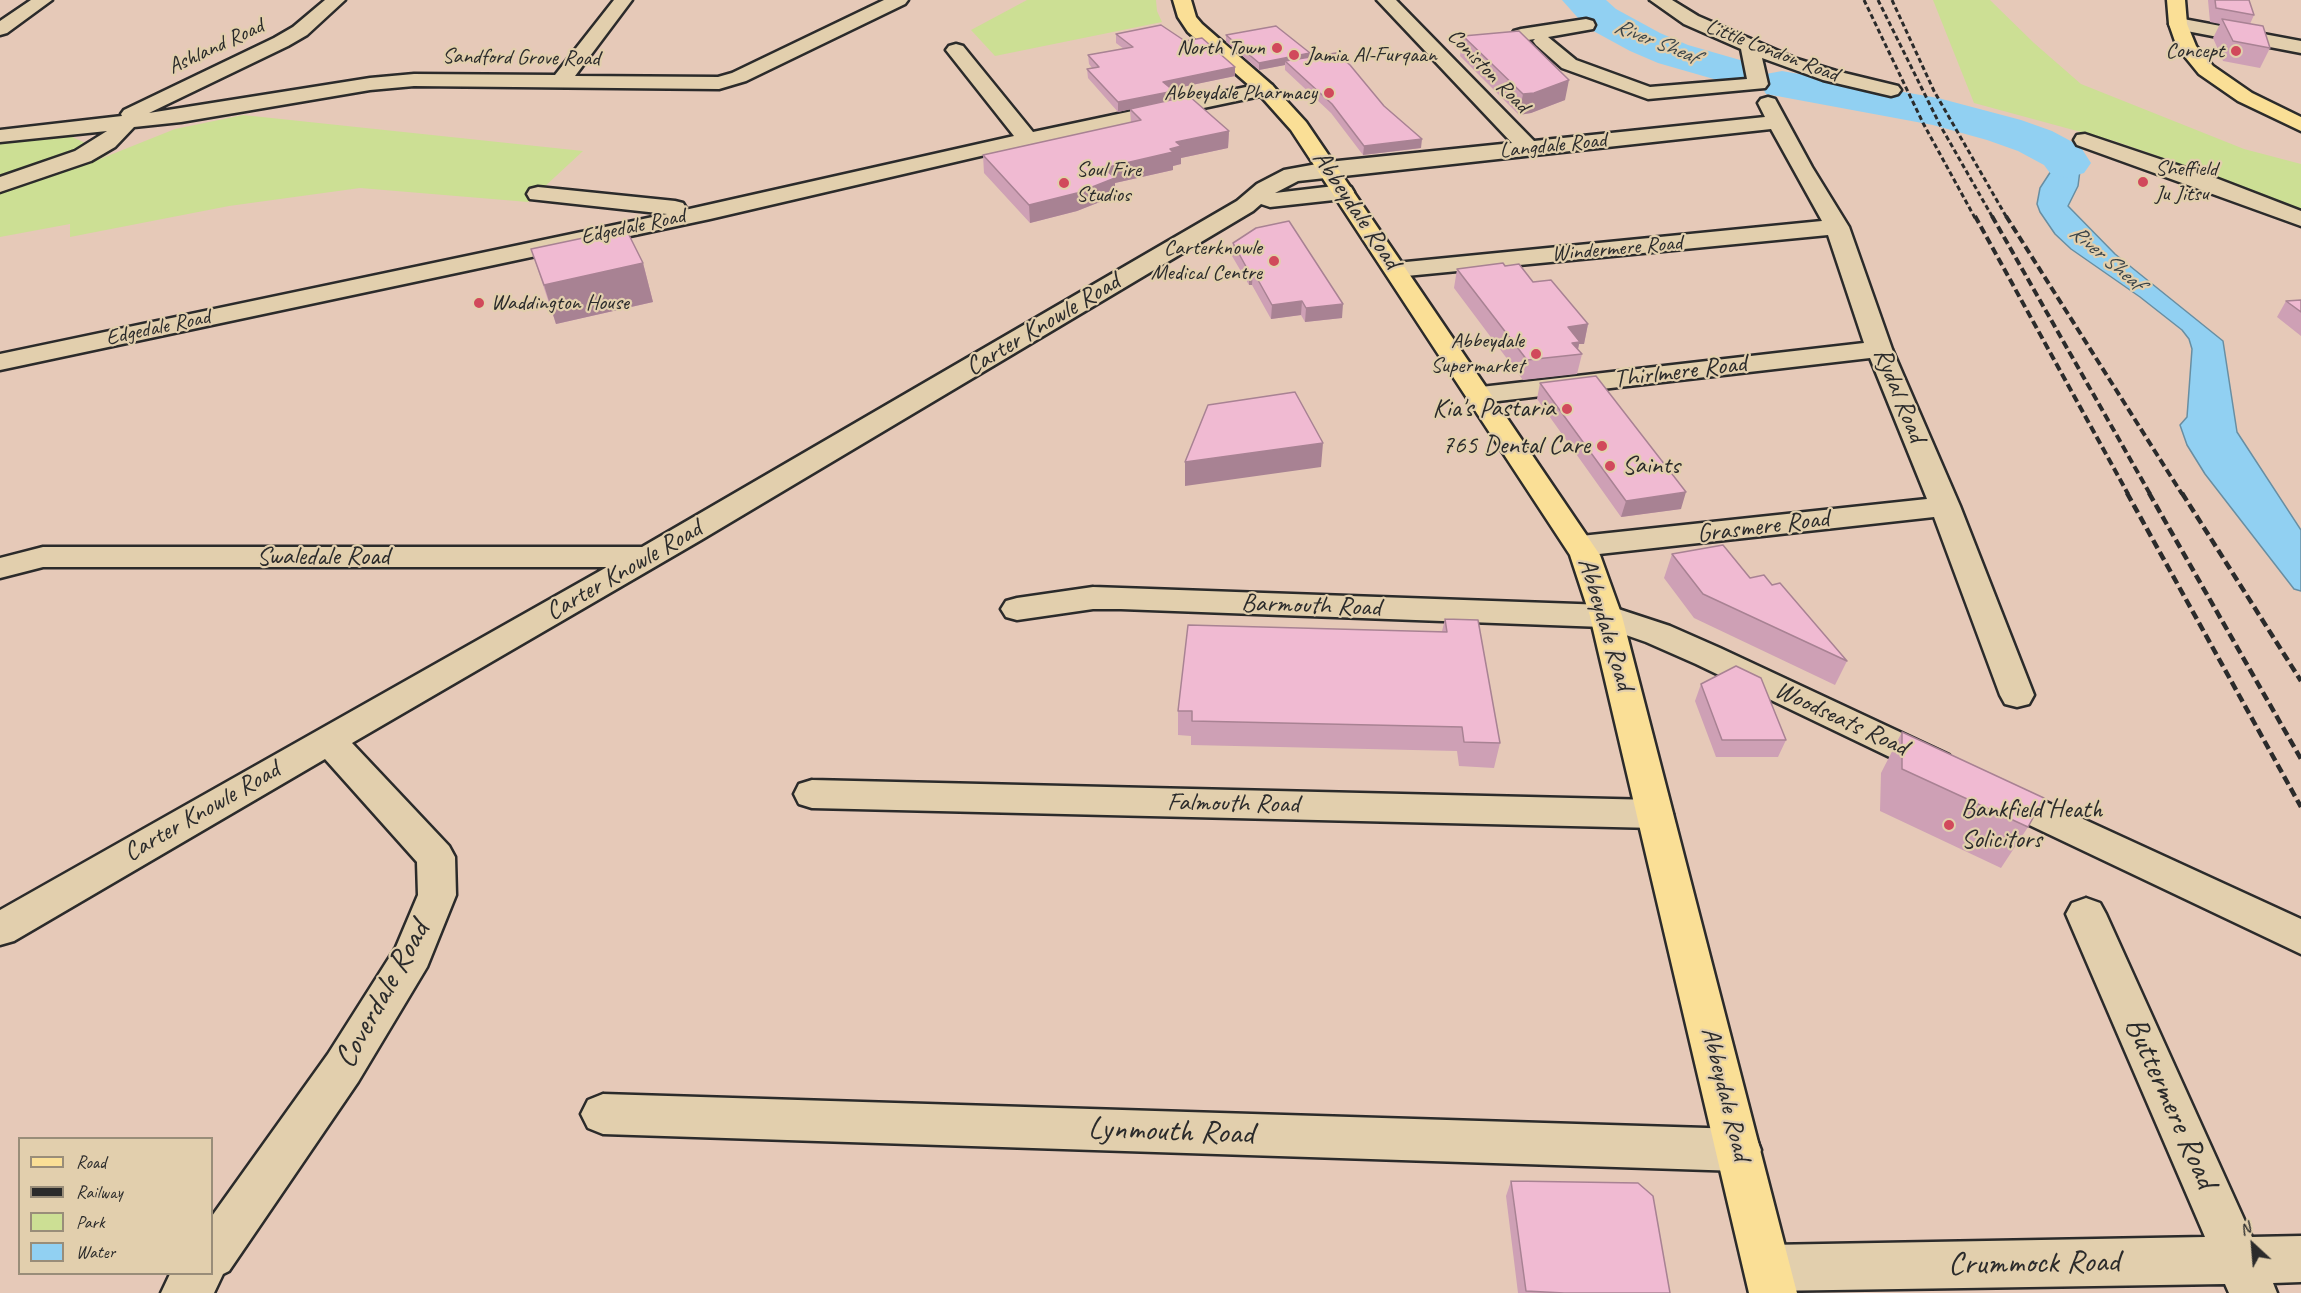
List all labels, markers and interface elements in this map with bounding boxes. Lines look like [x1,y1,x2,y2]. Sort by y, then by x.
street label: Ashland Road [164,13,268,81]
water label: River Sheaf [1610,13,1702,71]
street label: Little London Road [1702,14,1842,88]
street label: Coniston Road [1441,23,1535,119]
place label: North Town [1177,35,1265,61]
place label: Concept [2165,38,2224,64]
marker: North Town [1270,41,1284,55]
place label: Jamia Al-Furqaan [1306,42,1437,68]
street label: Sandford Grove Road [442,43,600,73]
marker: Concept [2229,44,2243,58]
marker: Jamia Al-Furqaan [1287,48,1301,62]
place label: Abbeydale Pharmacy [1164,80,1317,106]
marker: Abbeydale Pharmacy [1322,86,1336,100]
street label: Langdale Road [1498,127,1608,165]
street label: Abbeydale Road [1305,145,1407,275]
place label: Sheffield Ju Jitsu [2155,156,2217,208]
place label: Soul Fire Studios [1076,157,1141,208]
marker: Sheffield Ju Jitsu [2136,175,2150,189]
marker: Soul Fire Studios [1057,176,1071,190]
street label: Edgedale Road [579,203,687,251]
water label: River Sheaf [2064,220,2148,296]
street label: Windermere Road [1551,230,1683,268]
place label: Carterknowle Medical Centre [1151,235,1262,286]
marker: Carterknowle Medical Centre [1267,254,1281,268]
street label: Carter Knowle Road [960,267,1126,383]
place label: Waddington House [491,290,629,316]
marker: Waddington House [472,296,486,310]
street label: Edgedale Road [104,304,212,352]
place label: Abbeydale Supermarket [1431,328,1524,380]
street label: Rydal Road [1866,343,1932,447]
marker: Abbeydale Supermarket [1529,347,1543,361]
street label: Thirlmere Road [1612,348,1748,396]
place label: Kia's Pastaria [1432,393,1555,425]
marker: Kia's Pastaria [1560,402,1574,416]
place label: 765 Dental Care [1442,430,1590,462]
marker: 765 Dental Care [1595,439,1609,453]
place label: Saints [1622,450,1680,482]
marker: Saints [1603,459,1617,473]
street label: Grasmere Road [1695,503,1831,551]
street label: Carter Knowle Road [541,514,707,628]
street label: Swaledale Road [256,541,390,573]
street label: Abbeydale Road [1570,554,1640,694]
street label: Barmouth Road [1241,588,1381,624]
street label: Woodseats Road [1769,675,1913,763]
street label: Carter Knowle Road [119,755,285,869]
street label: Falmouth Road [1167,787,1299,821]
place label: Bankfield Heath Solicitors [1961,794,2102,856]
marker: Bankfield Heath Solicitors [1942,818,1956,832]
street label: Coverdale Road [327,915,439,1075]
street label: Buttermere Road [2115,1012,2225,1194]
street label: Abbeydale Road [1693,1024,1757,1164]
street label: Lynmouth Road [1087,1110,1255,1154]
legend [18,1137,213,1275]
text: Road [76,1151,106,1173]
text: Railway [76,1181,123,1203]
text: Park [76,1211,105,1233]
north arrow [2223,1215,2283,1275]
text: N [2236,1218,2254,1240]
text: Water [76,1241,115,1263]
street label: Crummock Road [1948,1243,2120,1285]

